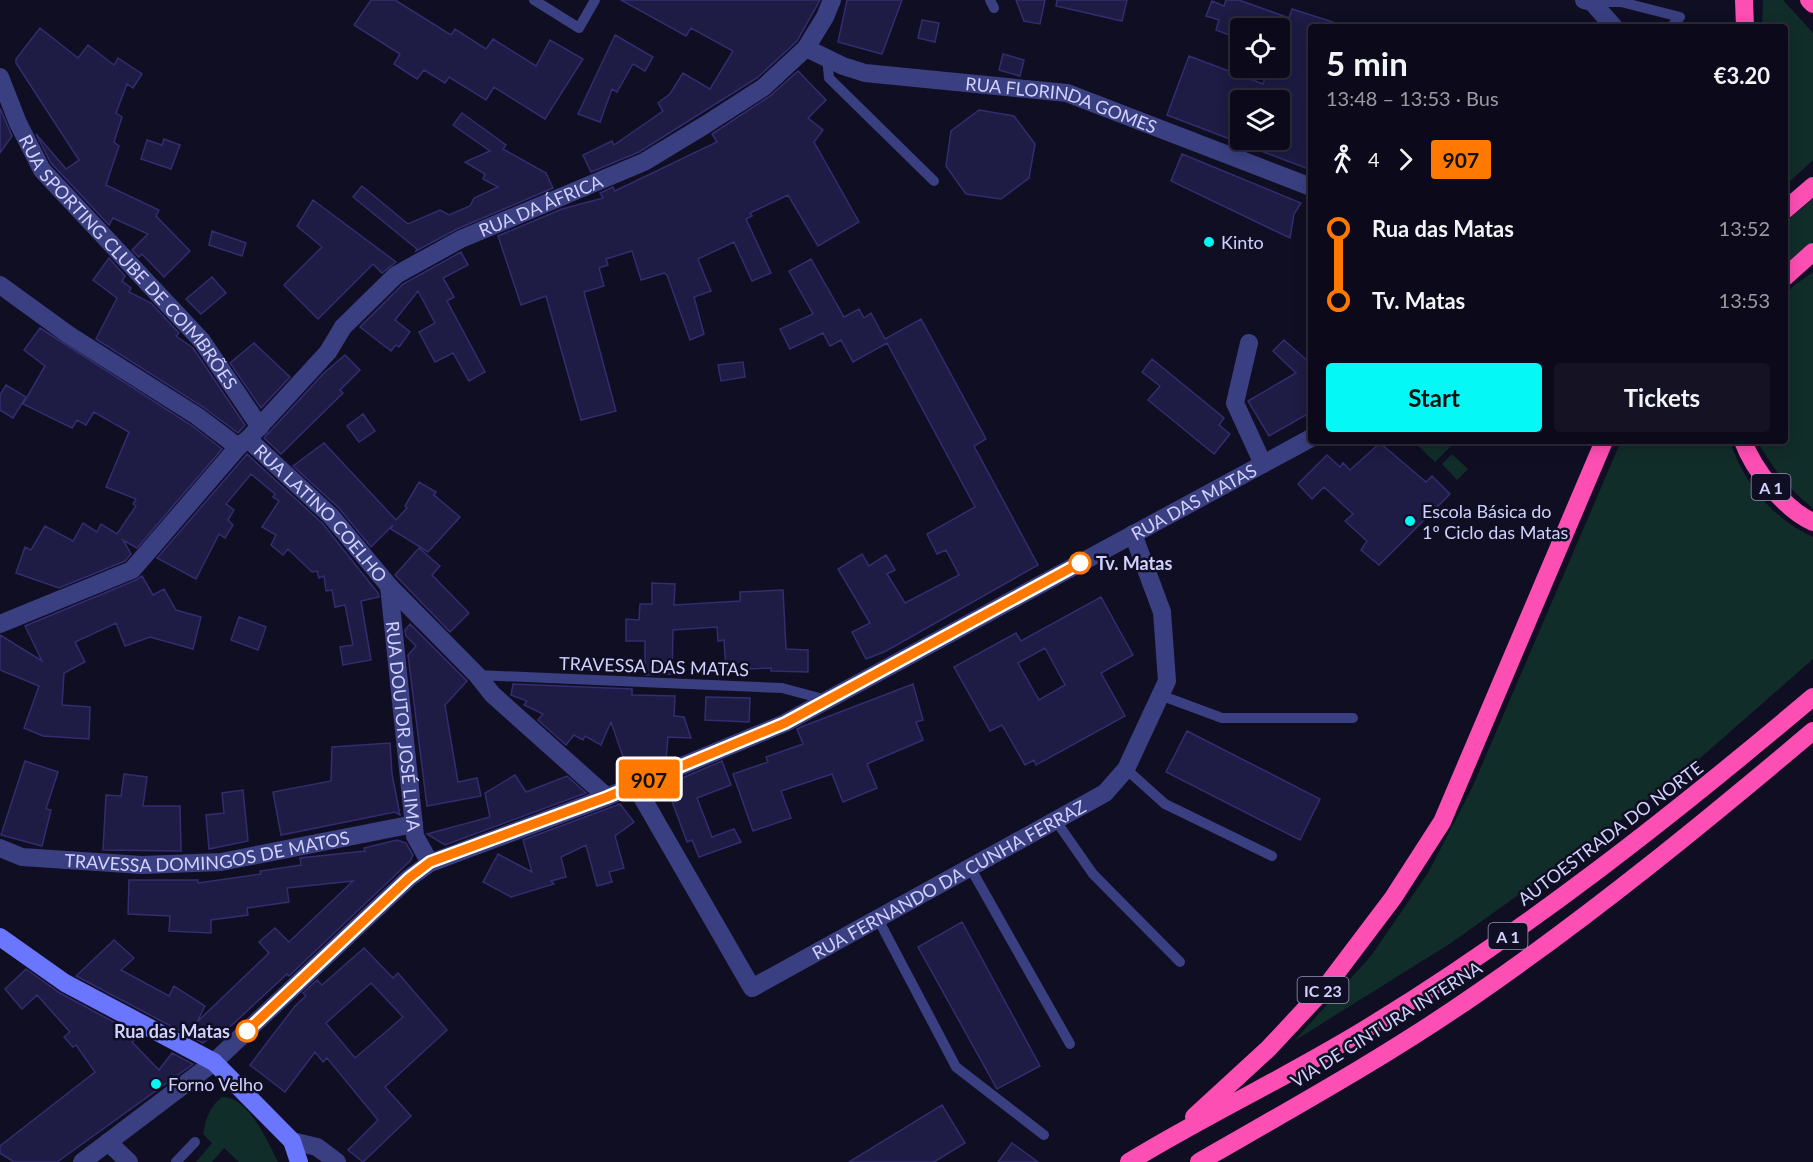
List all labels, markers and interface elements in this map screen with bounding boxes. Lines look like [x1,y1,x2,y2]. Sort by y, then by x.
map controls [1230,18,1290,150]
button: locate [1230,18,1290,78]
text: 5 min [1326,43,1408,83]
text: €3.20 [1714,62,1770,89]
street label: RUA FLORINDA GOMES [964,72,1160,138]
text: 13:48 – 13:53 · Bus [1326,86,1499,110]
button: layers [1230,90,1290,150]
street label: RUA SPORTING CLUBE DE COIMBRÕES [15,131,242,393]
icon: walk [1326,143,1359,176]
icon: forward [1389,143,1422,176]
text: 4 [1368,147,1380,171]
text: 907 [1443,147,1479,172]
street label: RUA DA ÁFRICA [475,169,607,241]
text: Rua das Matas [1372,215,1514,242]
text: 13:52 [1719,216,1770,240]
place label: Kinto [1221,231,1264,253]
marker: Kinto [1202,235,1216,249]
text: Tv. Matas [1372,287,1465,314]
text: 13:53 [1719,288,1770,312]
button: Start [1326,363,1542,432]
button: Tickets [1554,363,1770,432]
street label: RUA LATINO COELHO [250,439,392,586]
street label: RUA DAS MATAS [1127,459,1260,544]
road number: A 1 [1752,474,1790,500]
place label: Escola Básica do 1º Ciclo das Matas [1422,500,1568,543]
marker: Escola Básica do 1º Ciclo das Matas [1403,514,1417,528]
marker: Tv. Matas [1069,552,1091,574]
place label: Tv. Matas [1096,552,1172,574]
street label: RUA DOUTOR JOSÉ LIMA [382,620,426,833]
street label: TRAVESSA DAS MATAS [559,652,749,680]
street label: AUTOESTRADA DO NORTE [1513,756,1707,910]
line badge: 907 [614,760,684,798]
text: 907 [631,767,667,792]
street label: RUA FERNANDO DA CUNHA FERRAZ [808,795,1090,964]
street label: TRAVESSA DOMINGOS DE MATOS [64,826,351,876]
road number: A 1 [1488,923,1528,949]
street label: VIA DE CINTURA INTERNA [1286,956,1486,1092]
road number: IC 23 [1298,977,1348,1003]
place label: Rua das Matas [114,1020,230,1042]
marker: Rua das Matas [236,1020,258,1042]
place label: Forno Velho [168,1073,263,1095]
marker: Forno Velho [149,1077,163,1091]

